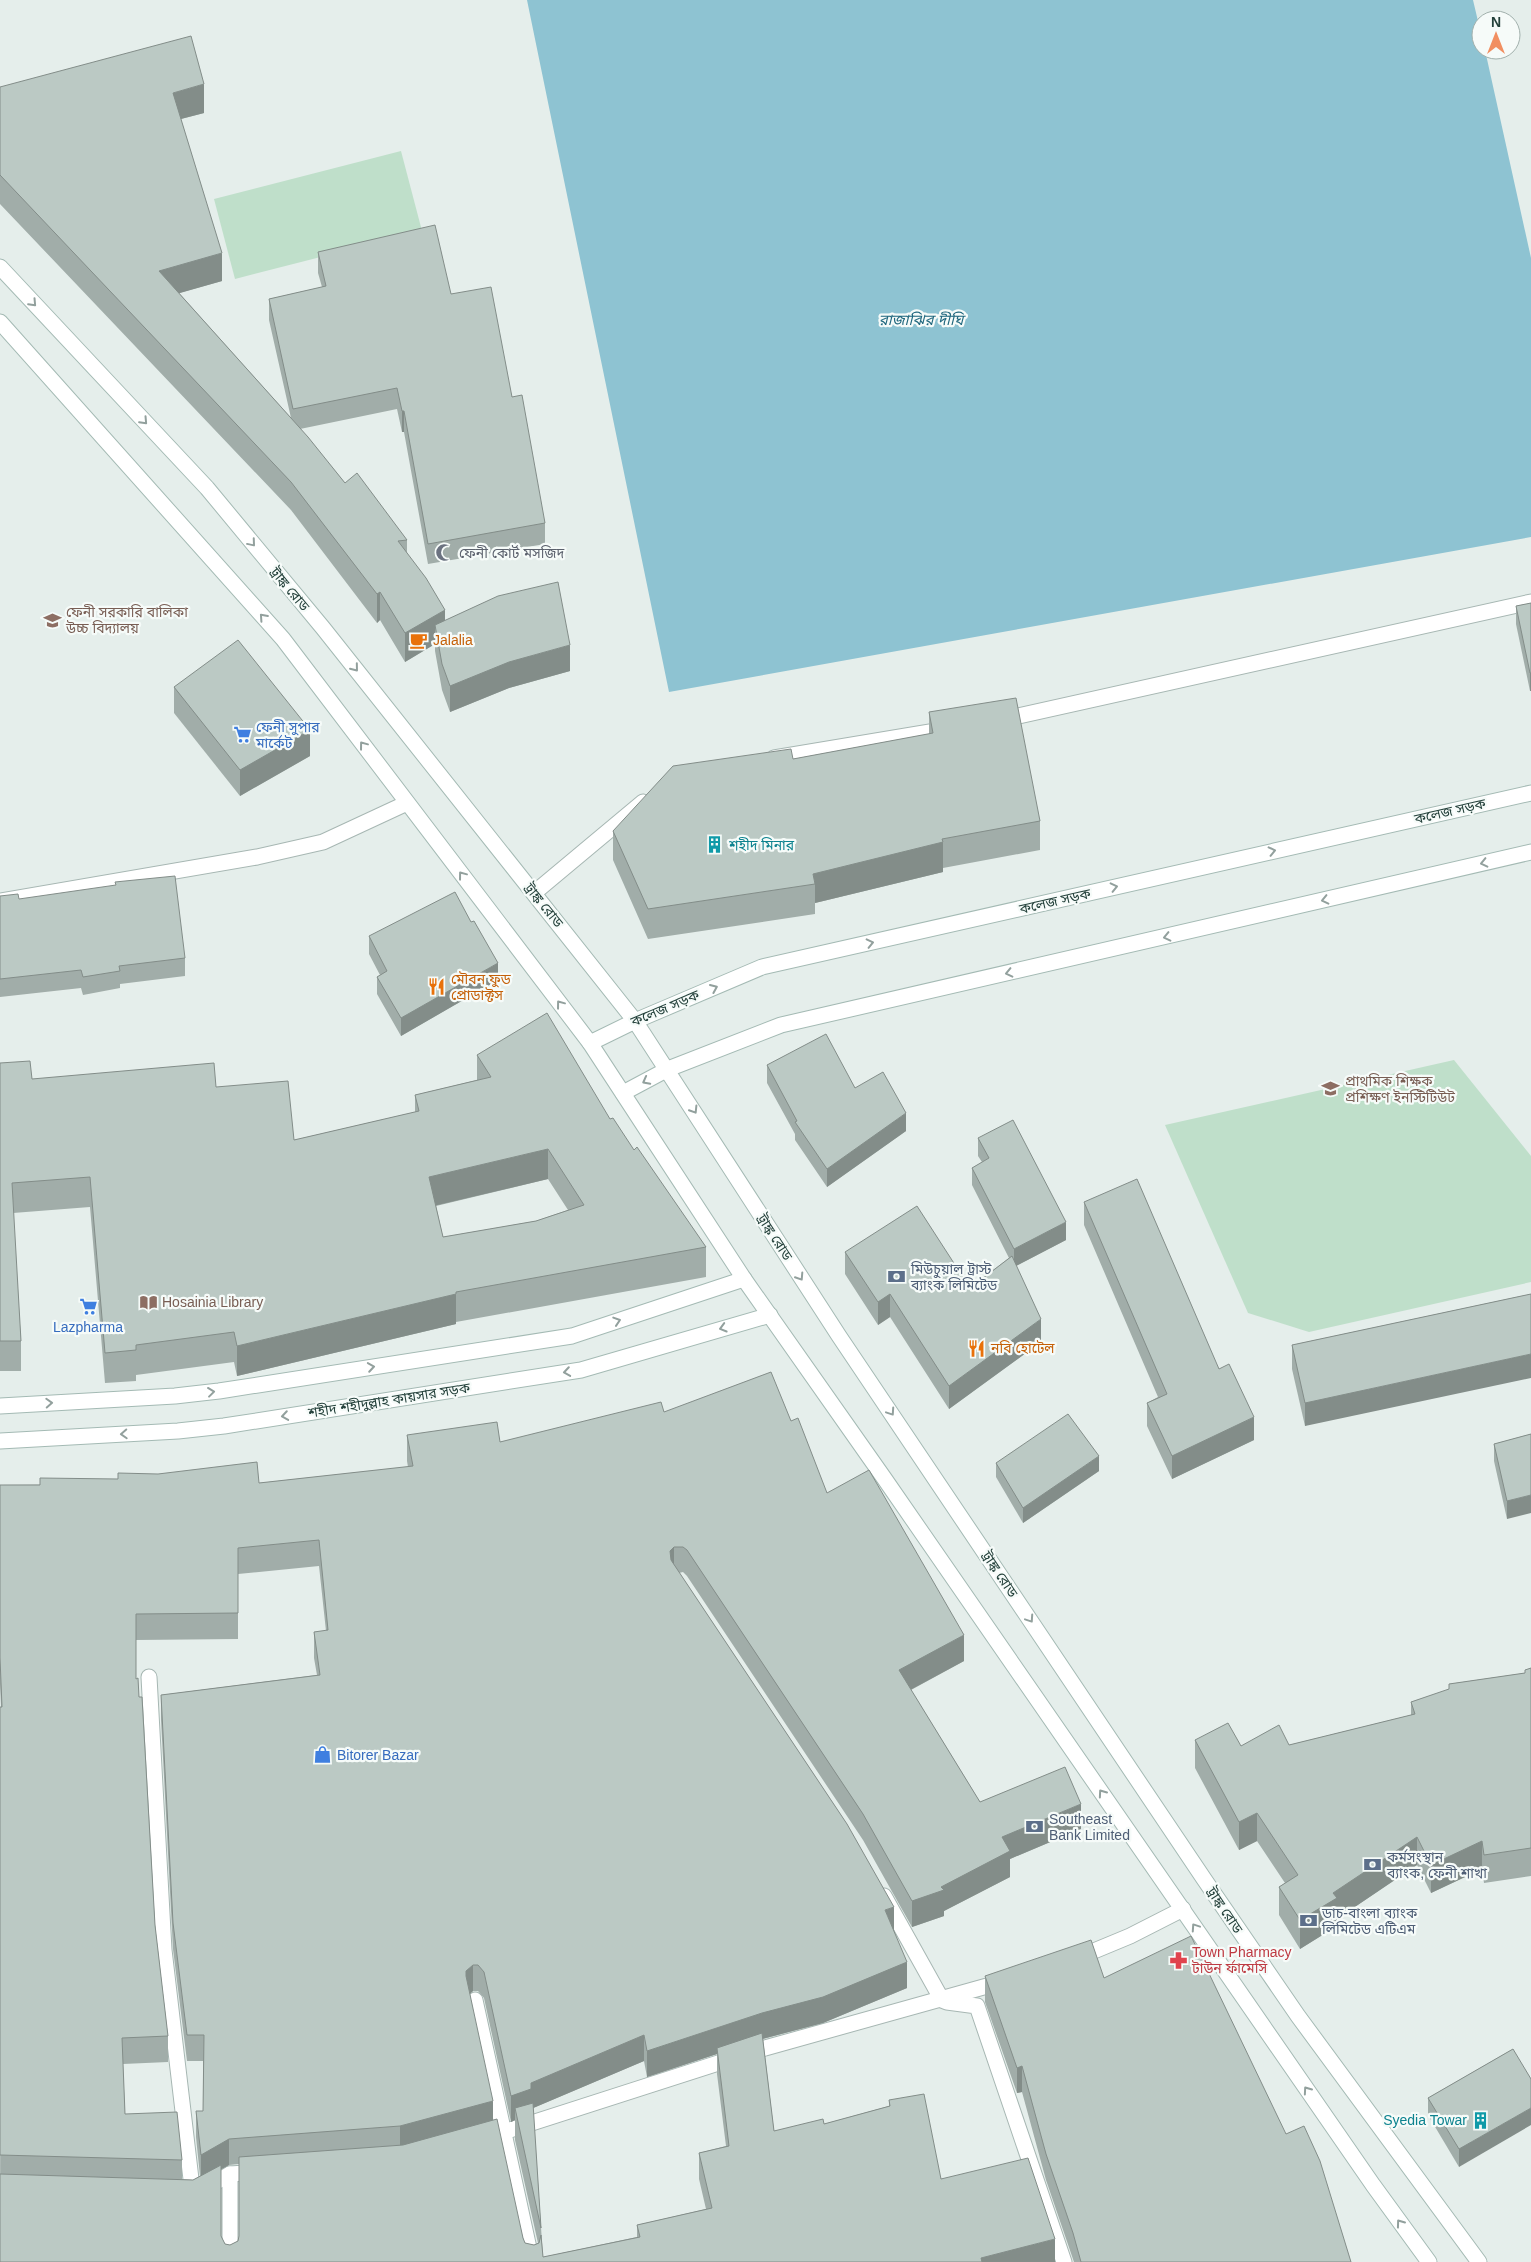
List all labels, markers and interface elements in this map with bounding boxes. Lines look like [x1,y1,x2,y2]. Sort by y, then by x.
north arrow [1471,10,1521,60]
text: N [1491,14,1501,30]
one-way arrow [27,297,36,306]
water label: রাজাঝির দীঘি [879,311,966,328]
one-way arrow [138,416,147,425]
one-way arrow [246,537,255,546]
mosque icon: ফেনী কোর্ট মসজিদ [435,543,455,563]
place label: ফেনী কোর্ট মসজিদ [459,545,564,561]
street label: ট্রাঙ্ক রোড [266,563,314,615]
place label: ফেনী সরকারি বালিকা উচ্চ বিদ্যালয় [65,604,188,636]
school or university icon: ফেনী সরকারি বালিকা উচ্চ বিদ্যালয় [42,610,62,630]
one-way arrow [260,614,269,623]
cafe icon: Jalalia [409,630,429,650]
place label: Jalalia [433,632,473,648]
one-way arrow [350,663,359,672]
place label: ফেনী সুপার মার্কেট [255,719,320,751]
supermarket icon: ফেনী সুপার মার্কেট [232,725,252,745]
one-way arrow [361,742,369,751]
street label: কলেজ সড়ক [1412,795,1488,827]
building icon: শহীদ মিনার [705,835,725,855]
place label: শহীদ মিনার [728,837,795,853]
one-way arrow [1268,846,1277,857]
one-way arrow [1479,857,1488,868]
one-way arrow [459,872,467,881]
street label: ট্রাঙ্ক রোড [521,879,567,931]
one-way arrow [1109,882,1118,893]
street label: কলেজ সড়ক [1017,885,1093,917]
one-way arrow [1321,894,1330,905]
one-way arrow [1163,931,1172,942]
one-way arrow [866,938,874,949]
one-way arrow [1004,967,1013,978]
place label: মৌবন ফুড প্রোডাক্টস [451,971,512,1003]
restaurant icon: মৌবন ফুড প্রোডাক্টস [427,977,447,997]
one-way arrow [709,983,718,994]
street label: কলেজ সড়ক [628,986,702,1030]
one-way arrow [558,1001,566,1010]
place label: প্রাথমিক শিক্ষক প্রশিক্ষণ ইনস্টিটিউট [1345,1073,1455,1105]
one-way arrow [642,1075,651,1085]
school or university icon: প্রাথমিক শিক্ষক প্রশিক্ষণ ইনস্টিটিউট [1321,1079,1341,1099]
one-way arrow [687,1105,697,1114]
street label: ট্রাঙ্ক রোড [754,1210,796,1264]
place label: মিউচুয়াল ট্রাস্ট ব্যাংক লিমিটেড [910,1261,998,1293]
bank icon: মিউচুয়াল ট্রাস্ট ব্যাংক লিমিটেড [887,1267,907,1287]
one-way arrow [794,1271,804,1280]
library icon: Hosainia Library [138,1292,158,1312]
place label: Hosainia Library [162,1294,263,1310]
supermarket icon: Lazpharma [78,1297,98,1317]
one-way arrow [612,1317,620,1327]
place label: Lazpharma [53,1319,123,1335]
one-way arrow [719,1323,728,1333]
restaurant icon: নবি হোটেল [967,1338,987,1358]
place label: নবি হোটেল [990,1340,1055,1356]
one-way arrow [368,1362,376,1373]
one-way arrow [562,1366,570,1377]
street label: শহীদ শহীদুল্লাহ কায়সার সড়ক [306,1379,472,1421]
one-way arrow [207,1387,215,1398]
one-way arrow [45,1398,53,1409]
one-way arrow [884,1406,894,1415]
one-way arrow [281,1411,289,1421]
one-way arrow [119,1429,127,1439]
street label: ট্রাঙ্ক রোড [978,1547,1022,1601]
one-way arrow [1024,1613,1033,1623]
shop icon: Bitorer Bazar [313,1745,333,1765]
place label: Bitorer Bazar [337,1747,419,1763]
one-way arrow [1099,1789,1108,1799]
place label: Southeast Bank Limited [1049,1811,1130,1843]
bank icon: Southeast Bank Limited [1025,1817,1045,1837]
place label: কর্মসংস্থান ব্যাংক, ফেনী শাখা [1386,1848,1487,1881]
bank icon: কর্মসংস্থান ব্যাংক, ফেনী শাখা [1363,1855,1383,1875]
street label: ট্রাঙ্ক রোড [1203,1883,1247,1937]
place label: ডাচ-বাংলা ব্যাংক লিমিটেড এটিএম [1321,1905,1418,1937]
bank icon: ডাচ-বাংলা ব্যাংক লিমিটেড এটিএম [1298,1911,1318,1931]
one-way arrow [1192,1923,1201,1933]
place label: Town Pharmacy টাউন র্ফামেসি [1191,1944,1292,1976]
pharmacy icon: Town Pharmacy টাউন র্ফামেসি [1168,1950,1188,1970]
one-way arrow [1304,2086,1313,2095]
building icon: Syedia Towar [1471,2110,1491,2130]
place label: Syedia Towar [1383,2112,1467,2128]
one-way arrow [1397,2219,1406,2228]

